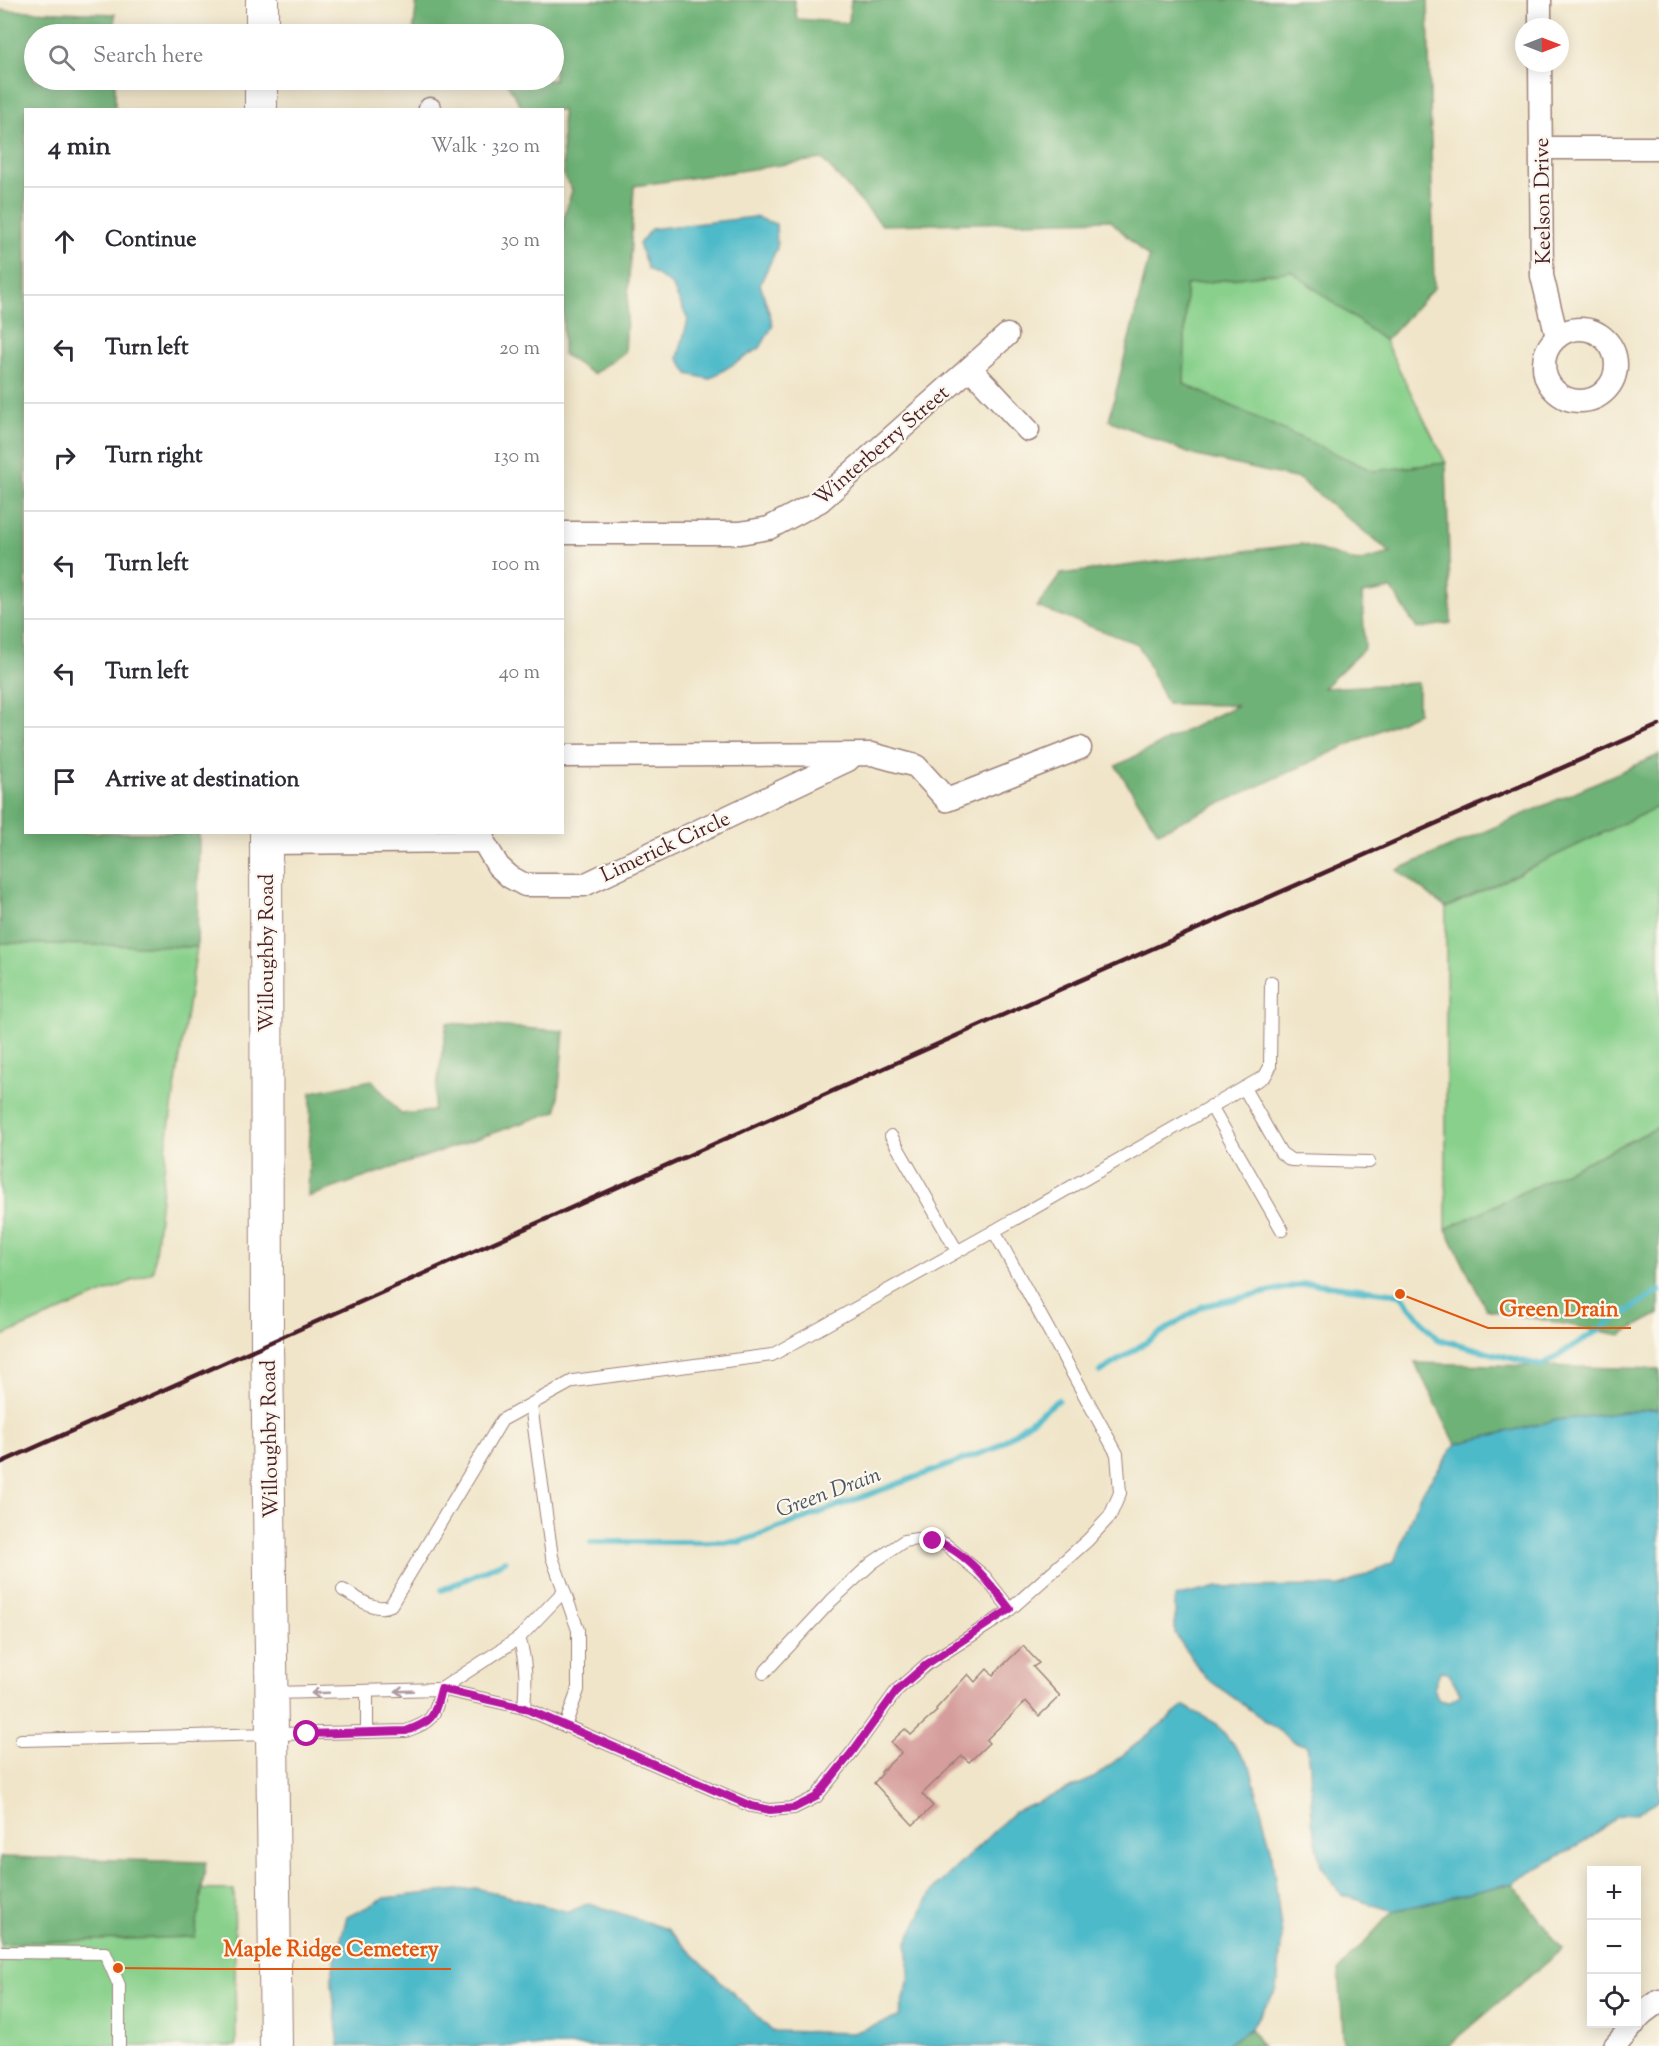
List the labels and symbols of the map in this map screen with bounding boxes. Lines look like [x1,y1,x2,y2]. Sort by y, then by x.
north arrow [1515,18,1569,72]
street label: Keelson Drive [1528,137,1560,265]
street label: Winterberry Street [808,379,957,514]
street label: Limerick Circle [596,805,736,891]
street label: Willoughby Road [253,874,283,1032]
callout: Green Drain [1488,1288,1631,1328]
text: Green Drain [1499,1295,1619,1327]
street label: Willoughby Road [255,1359,287,1518]
water label: Green Drain [772,1460,886,1528]
route end [919,1527,945,1553]
one-way arrow [394,1685,414,1696]
one-way arrow [310,1687,330,1699]
route start [293,1720,319,1746]
callout: Maple Ridge Cemetery [211,1929,451,1969]
text: Maple Ridge Cemetery [223,1935,439,1967]

